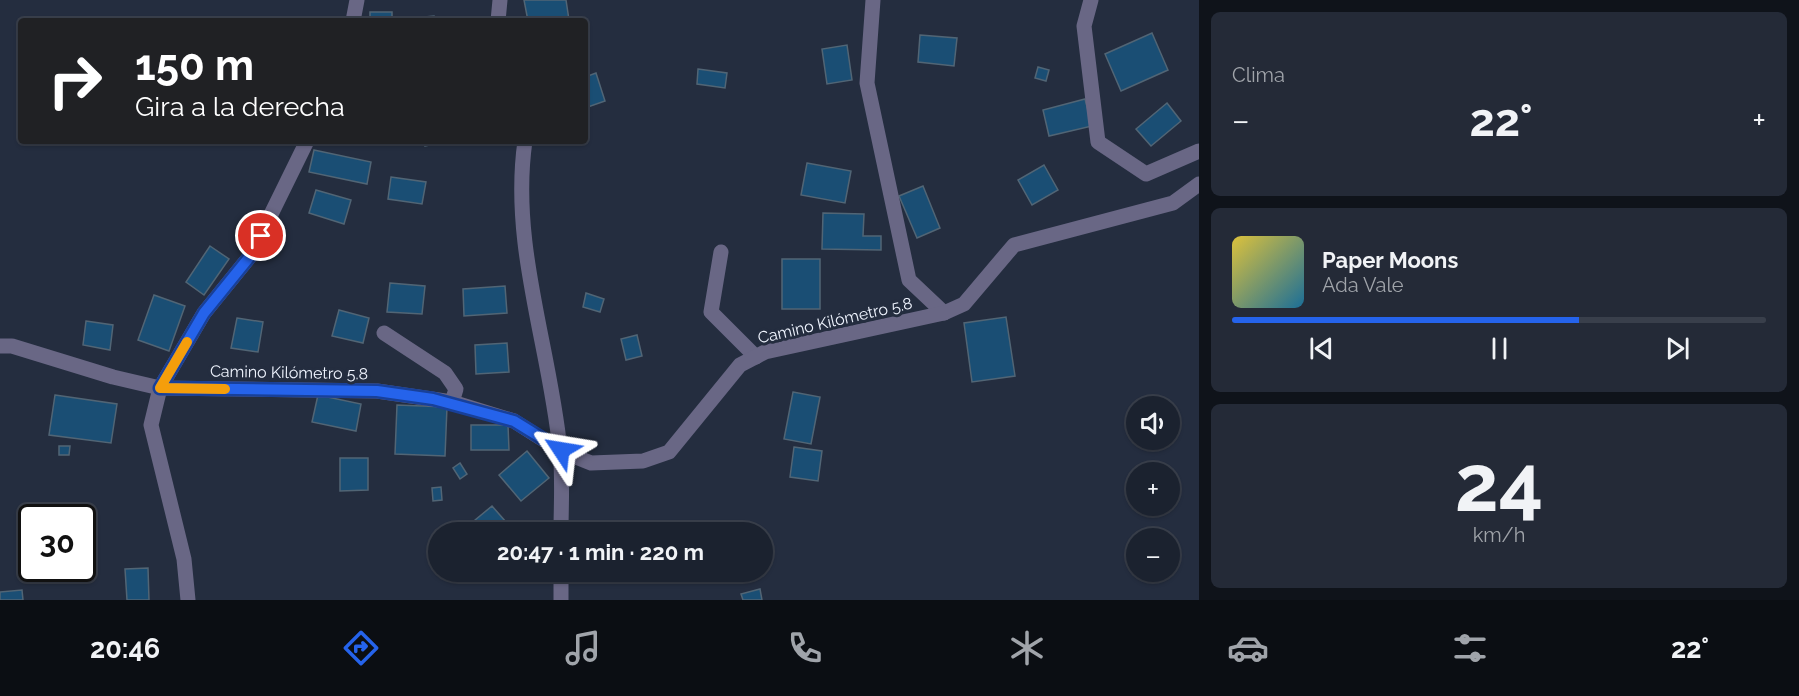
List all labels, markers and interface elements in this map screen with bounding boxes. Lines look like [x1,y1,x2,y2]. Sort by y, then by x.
text: 150 m [135,41,254,90]
icon: right [36,42,114,120]
text: Clima [1232,63,1285,87]
text: Gira a la derecha [135,91,345,122]
text: 22° [1469,94,1533,147]
text: − [1232,101,1250,140]
text: + [1752,101,1766,140]
pin [235,210,286,261]
icon: arrive [244,219,277,252]
text: Paper Moons [1322,247,1458,273]
text: Ada Vale [1322,273,1404,297]
street label: Camino Kilómetro 5.8 [756,293,914,348]
icon: previous [1305,332,1338,365]
icon: pause [1483,332,1516,365]
icon: next [1661,332,1694,365]
street label: Camino Kilómetro 5.8 [210,362,368,383]
map controls [1126,396,1180,582]
button: sound [1126,396,1180,450]
position arrow [529,418,593,482]
text: 24 [1455,438,1543,529]
button: + [1126,462,1180,516]
speed limit sign: 30 [18,504,96,582]
text: km/h [1473,523,1525,547]
button: − [1126,528,1180,582]
text: 20:47 · 1 min · 220 m [497,539,704,565]
icon: directions [340,627,382,669]
icon: music [562,627,604,669]
icon: phone [784,627,826,669]
icon: climate [1006,627,1048,669]
icon: car [1227,627,1269,669]
icon: filters [1449,627,1491,669]
text: 20:46 [90,633,160,664]
text: 22° [1671,633,1709,664]

